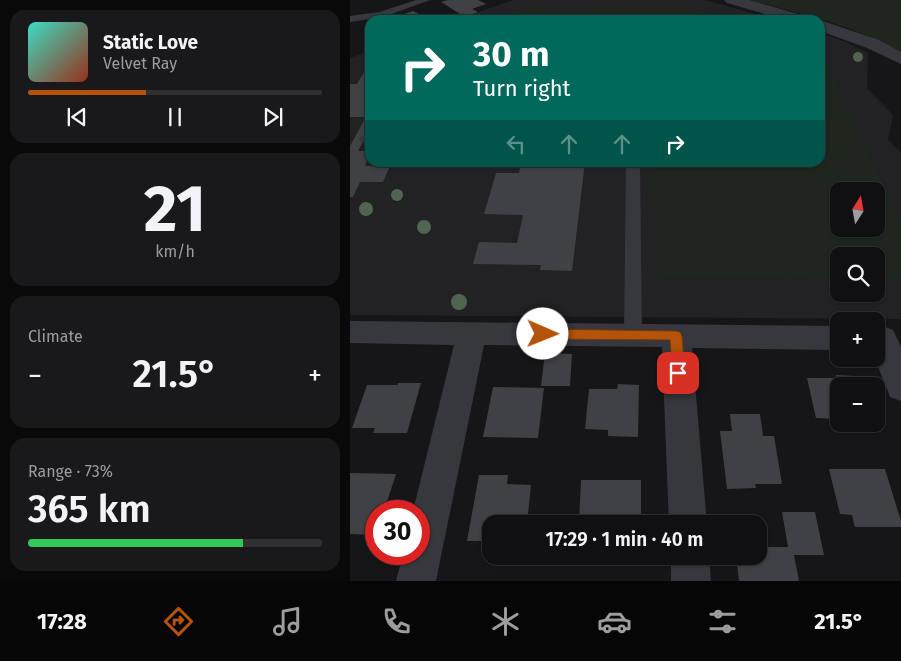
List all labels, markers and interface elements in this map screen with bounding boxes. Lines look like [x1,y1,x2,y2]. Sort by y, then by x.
text: Static Love [103,31,198,54]
text: 30 m [473,33,550,75]
icon: right [390,35,455,100]
text: Velvet Ray [103,54,177,73]
text: Turn right [473,75,570,102]
icon: previous [63,103,91,131]
icon: pause [161,103,189,131]
icon: next [259,103,287,131]
icon: left [502,130,530,158]
icon: ahead [555,130,583,158]
icon: ahead [608,130,636,158]
icon: right [661,130,689,158]
text: 21 [144,170,206,248]
north arrow [830,182,885,238]
map controls [830,182,885,432]
text: km/h [155,242,195,261]
button: search [830,247,885,302]
position arrow [516,307,568,359]
button: + [830,312,885,367]
text: Climate [28,327,83,346]
text: 21.5° [133,351,217,397]
pin [657,352,699,394]
text: − [28,359,42,392]
text: + [308,359,322,392]
icon: arrive [664,359,692,387]
button: − [830,377,885,432]
text: Range · 73% [28,462,113,481]
text: 365 km [28,486,151,532]
speed limit sign: 30 [365,500,430,565]
text: 17:29 · 1 min · 40 m [546,528,703,551]
icon: directions [161,604,196,639]
icon: music [270,604,305,639]
icon: phone [379,604,414,639]
icon: climate [488,604,523,639]
icon: car [597,604,632,639]
icon: filters [705,604,740,639]
text: 17:28 [37,608,87,635]
text: 21.5° [814,608,864,635]

